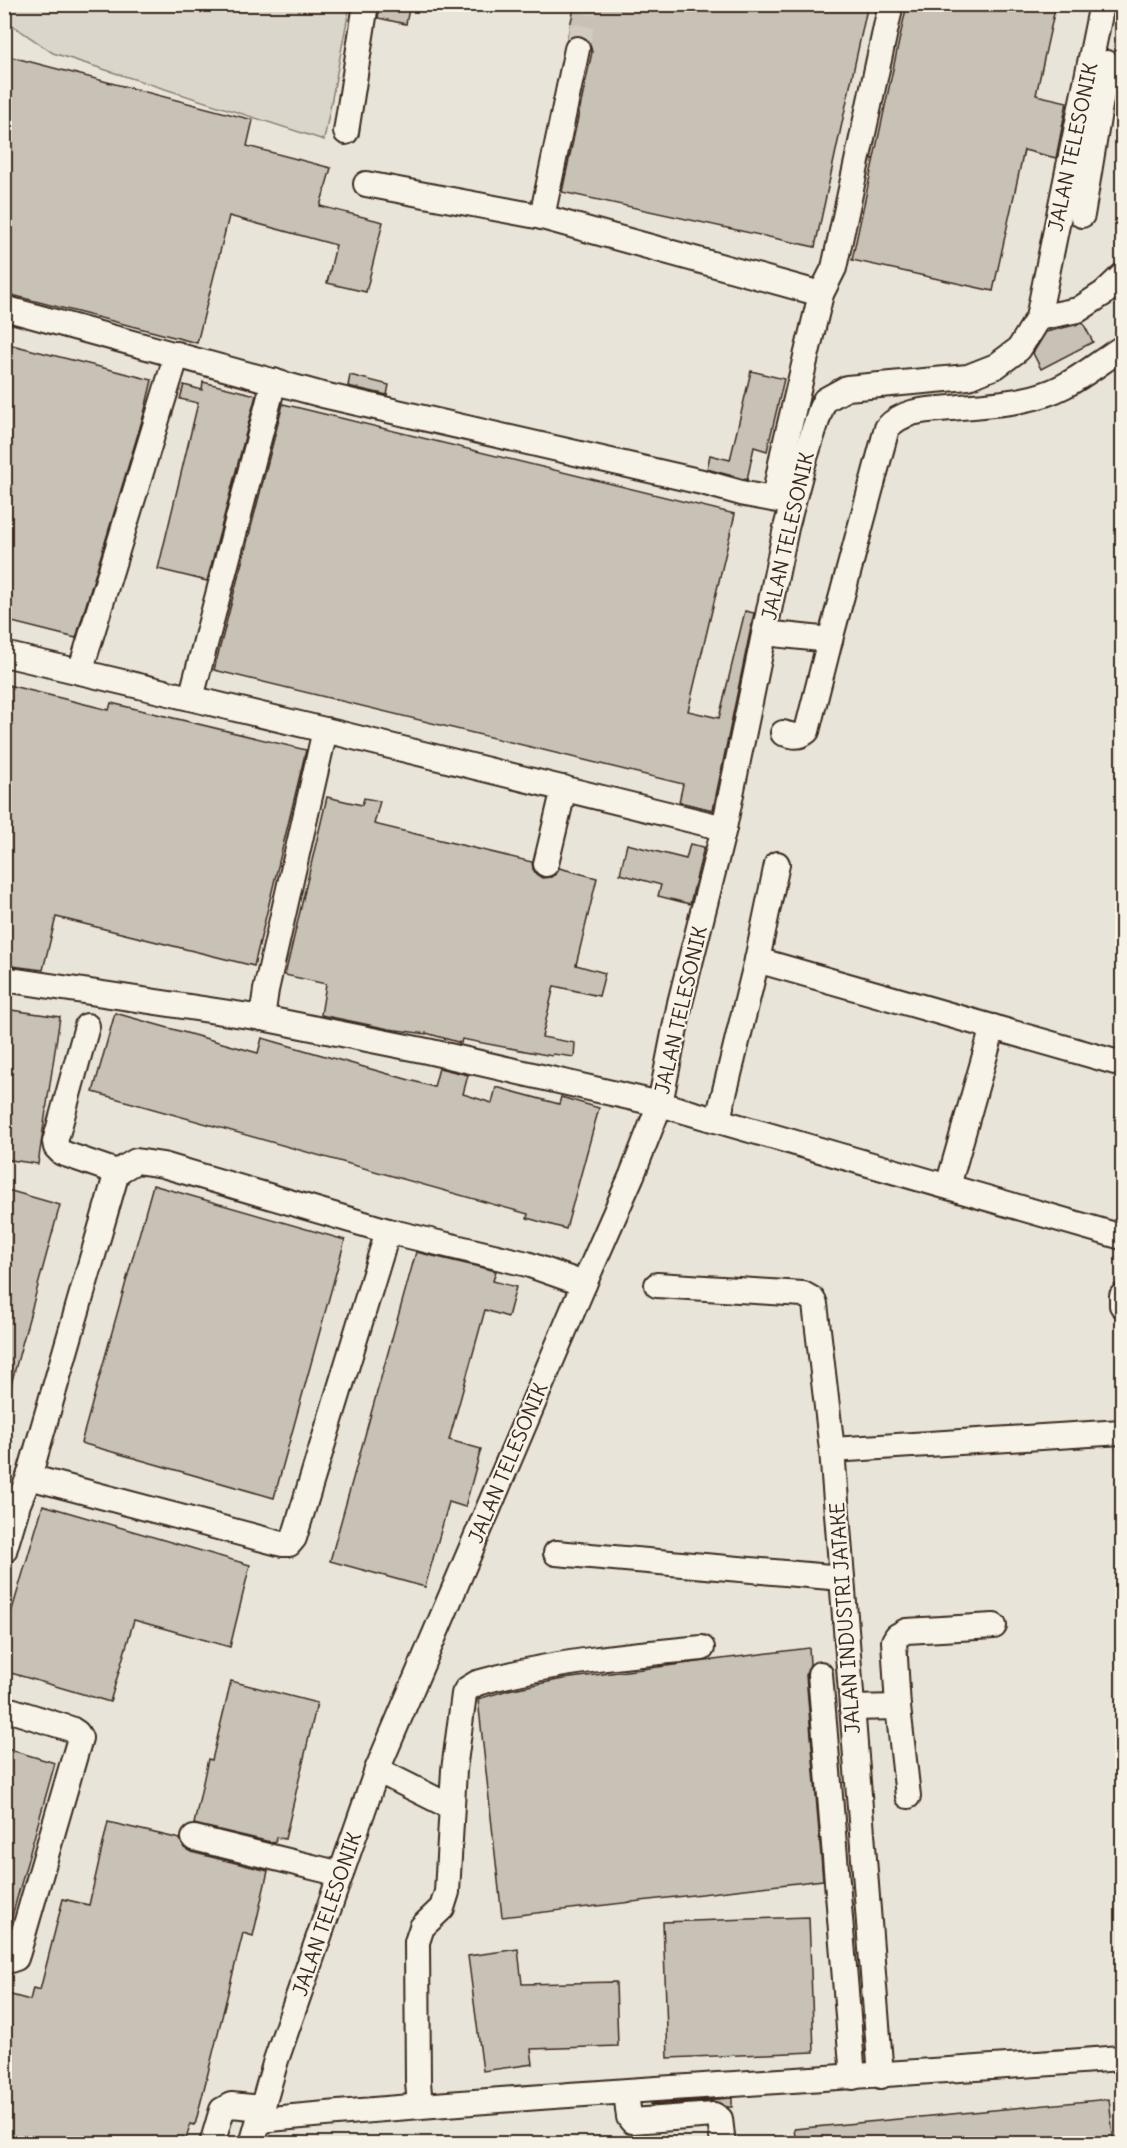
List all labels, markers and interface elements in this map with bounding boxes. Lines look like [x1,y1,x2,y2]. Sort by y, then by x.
street label: JALAN TELESONIK [1042,60,1103,233]
street label: JALAN TELESONIK [756,449,819,622]
street label: JALAN TELESONIK [649,923,712,1096]
street label: JALAN TELESONIK [462,1378,553,1547]
street label: JALAN INDUSTRI JATAKE [824,1501,865,1735]
street label: JALAN TELESONIK [287,1828,367,1999]

